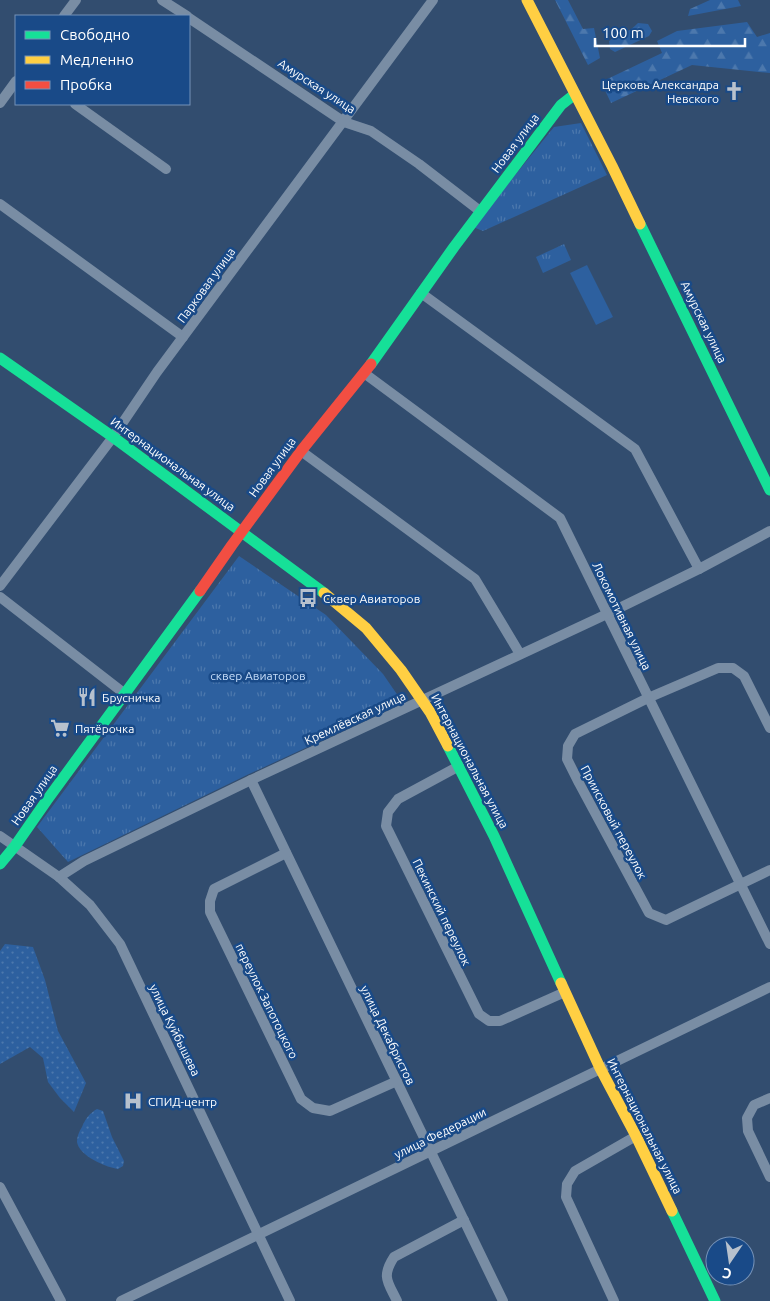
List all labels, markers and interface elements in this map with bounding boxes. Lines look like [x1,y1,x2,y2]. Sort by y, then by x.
legend [15,15,190,105]
scale bar [595,15,745,47]
text: 100 m [602,24,644,41]
text: Свободно [60,26,130,43]
text: Медленно [60,51,134,68]
street label: Амурская улица [276,56,358,116]
text: Пробка [60,76,112,93]
place label: Церковь Александра Невского [602,78,719,105]
church icon: Церковь Александра Невского [723,80,745,102]
street label: Новая улица [489,111,541,175]
street label: Парковая улица [175,245,237,325]
street label: Амурская улица [679,279,729,365]
street label: Интернациональная улица [108,415,238,513]
street label: Новая улица [246,435,298,499]
street label: Локомотивная улица [590,560,654,672]
bus stop icon: Сквер Авиаторов [297,587,319,609]
place label: Сквер Авиаторов [323,592,420,605]
park label: сквер Авиаторов [210,669,306,682]
restaurant icon: Брусничка [76,686,98,708]
street label: Кремлёвская улица [302,689,408,747]
place label: Брусничка [102,691,161,704]
street label: Интернациональная улица [429,692,511,830]
supermarket icon: Пятёрочка [49,717,71,739]
place label: Пятёрочка [75,722,134,735]
street label: Новая улица [9,763,59,827]
street label: Приисковый переулок [579,763,649,881]
street label: Пекинский переулок [411,857,473,967]
street label: переулок Запотоцкого [233,941,301,1061]
street label: улица Куйбышева [147,982,203,1078]
street label: улица Декабристов [358,983,418,1087]
street label: Интернациональная улица [605,1056,685,1196]
hospital icon: СПИД-центр [122,1090,144,1112]
place label: СПИД-центр [148,1095,217,1108]
street label: улица Федерации [392,1105,488,1161]
north arrow [705,1236,755,1286]
text: С [721,1265,733,1282]

